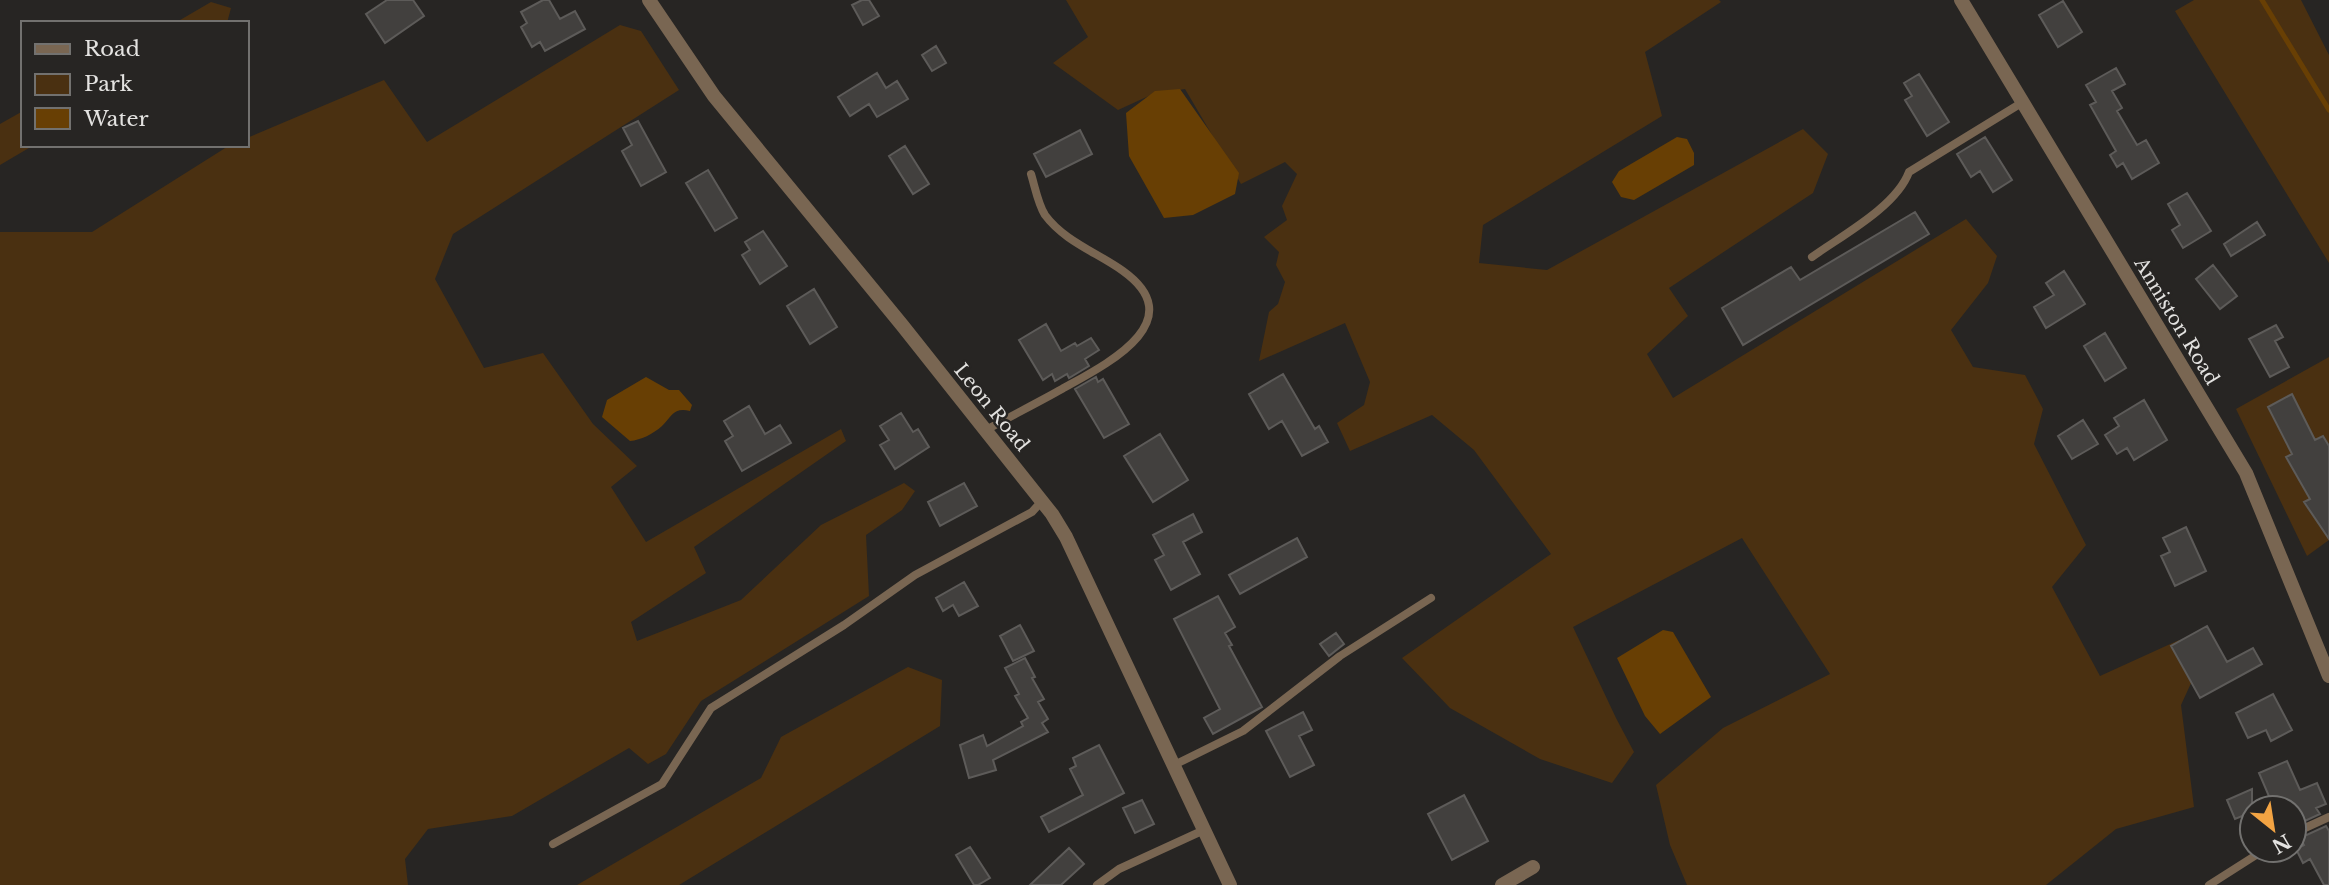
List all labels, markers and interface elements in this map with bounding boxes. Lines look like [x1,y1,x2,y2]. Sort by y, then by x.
legend [21,21,248,147]
text: Road [84,36,140,62]
text: Park [84,71,133,97]
text: Water [83,106,148,132]
street label: Anniston Road [2129,252,2224,389]
street label: Leon Road [949,359,1034,456]
north arrow [2238,794,2308,864]
text: N [2268,829,2295,858]

